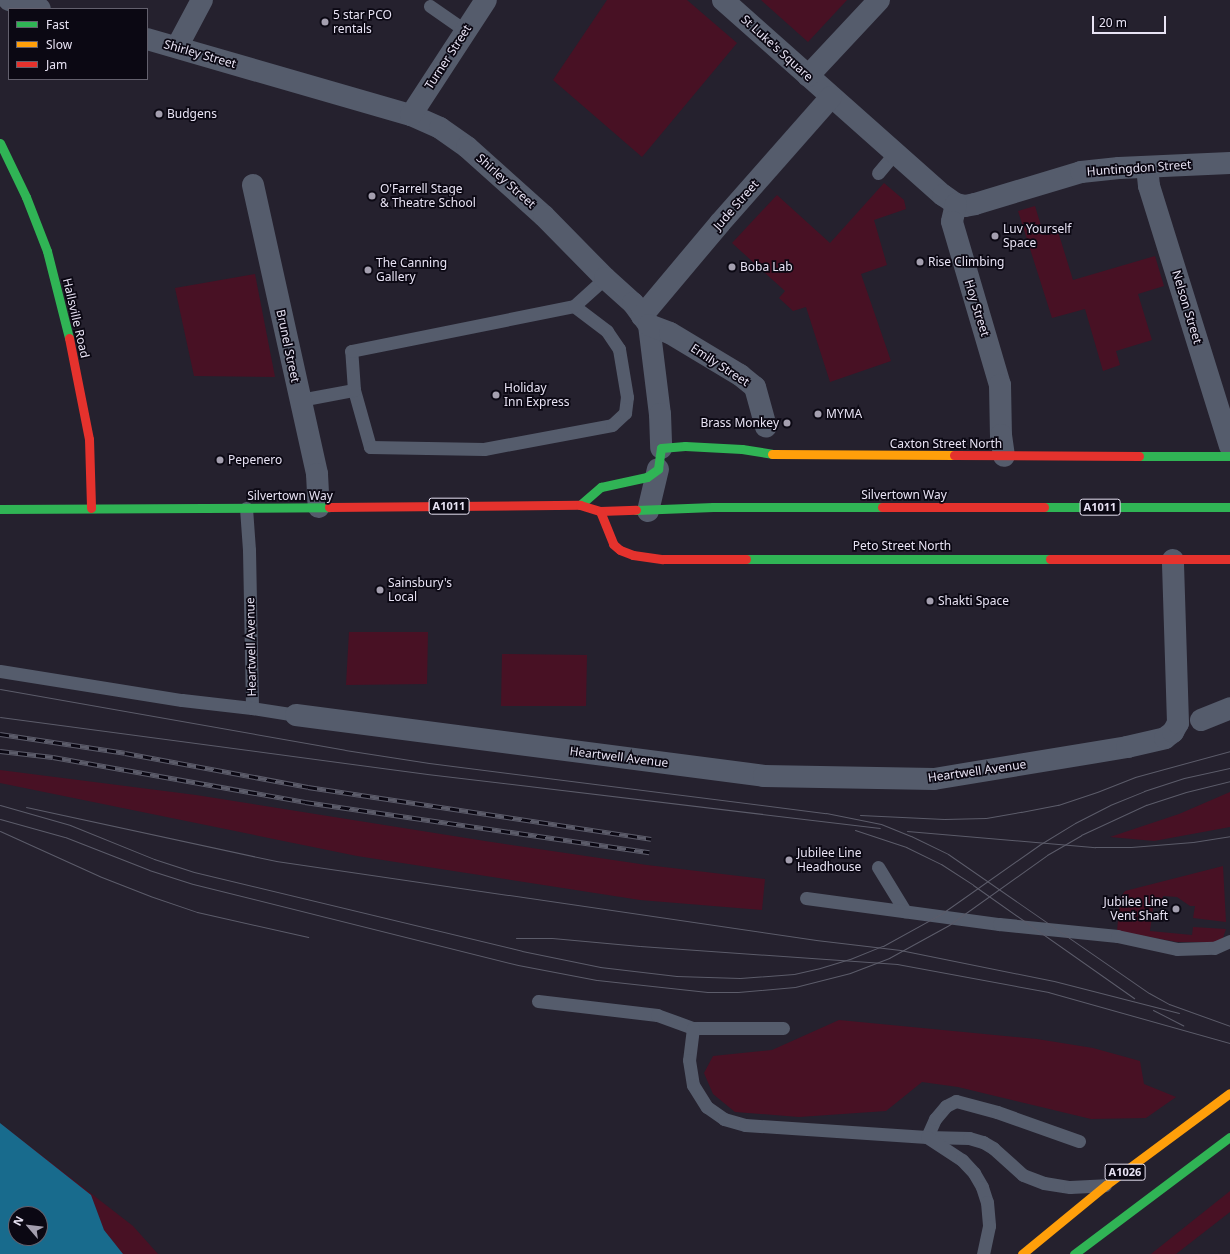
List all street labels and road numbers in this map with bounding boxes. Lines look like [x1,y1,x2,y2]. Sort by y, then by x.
street label: St Luke's Square [738,12,816,84]
street label: Turner Street [422,22,474,92]
street label: Shirley Street [162,37,238,71]
street label: Shirley Street [474,151,538,211]
street label: Huntingdon Street [1086,157,1192,179]
street label: Jude Street [710,177,762,233]
street label: Nelson Street [1169,269,1205,345]
street label: Hallsville Road [60,277,92,359]
street label: Hoy Street [962,278,992,338]
street label: Brunel Street [273,308,303,384]
street label: Emily Street [688,341,752,389]
street label: Caxton Street North [890,437,1002,451]
street label: Silvertown Way [861,488,947,502]
street label: Silvertown Way [247,489,333,503]
road number: A1011 [428,497,470,515]
road number: A1011 [1079,498,1121,516]
street label: Peto Street North [853,539,951,553]
street label: Heartwell Avenue [243,597,259,697]
street label: Heartwell Avenue [569,744,669,770]
street label: Heartwell Avenue [927,757,1027,785]
road number: A1026 [1104,1163,1146,1181]

